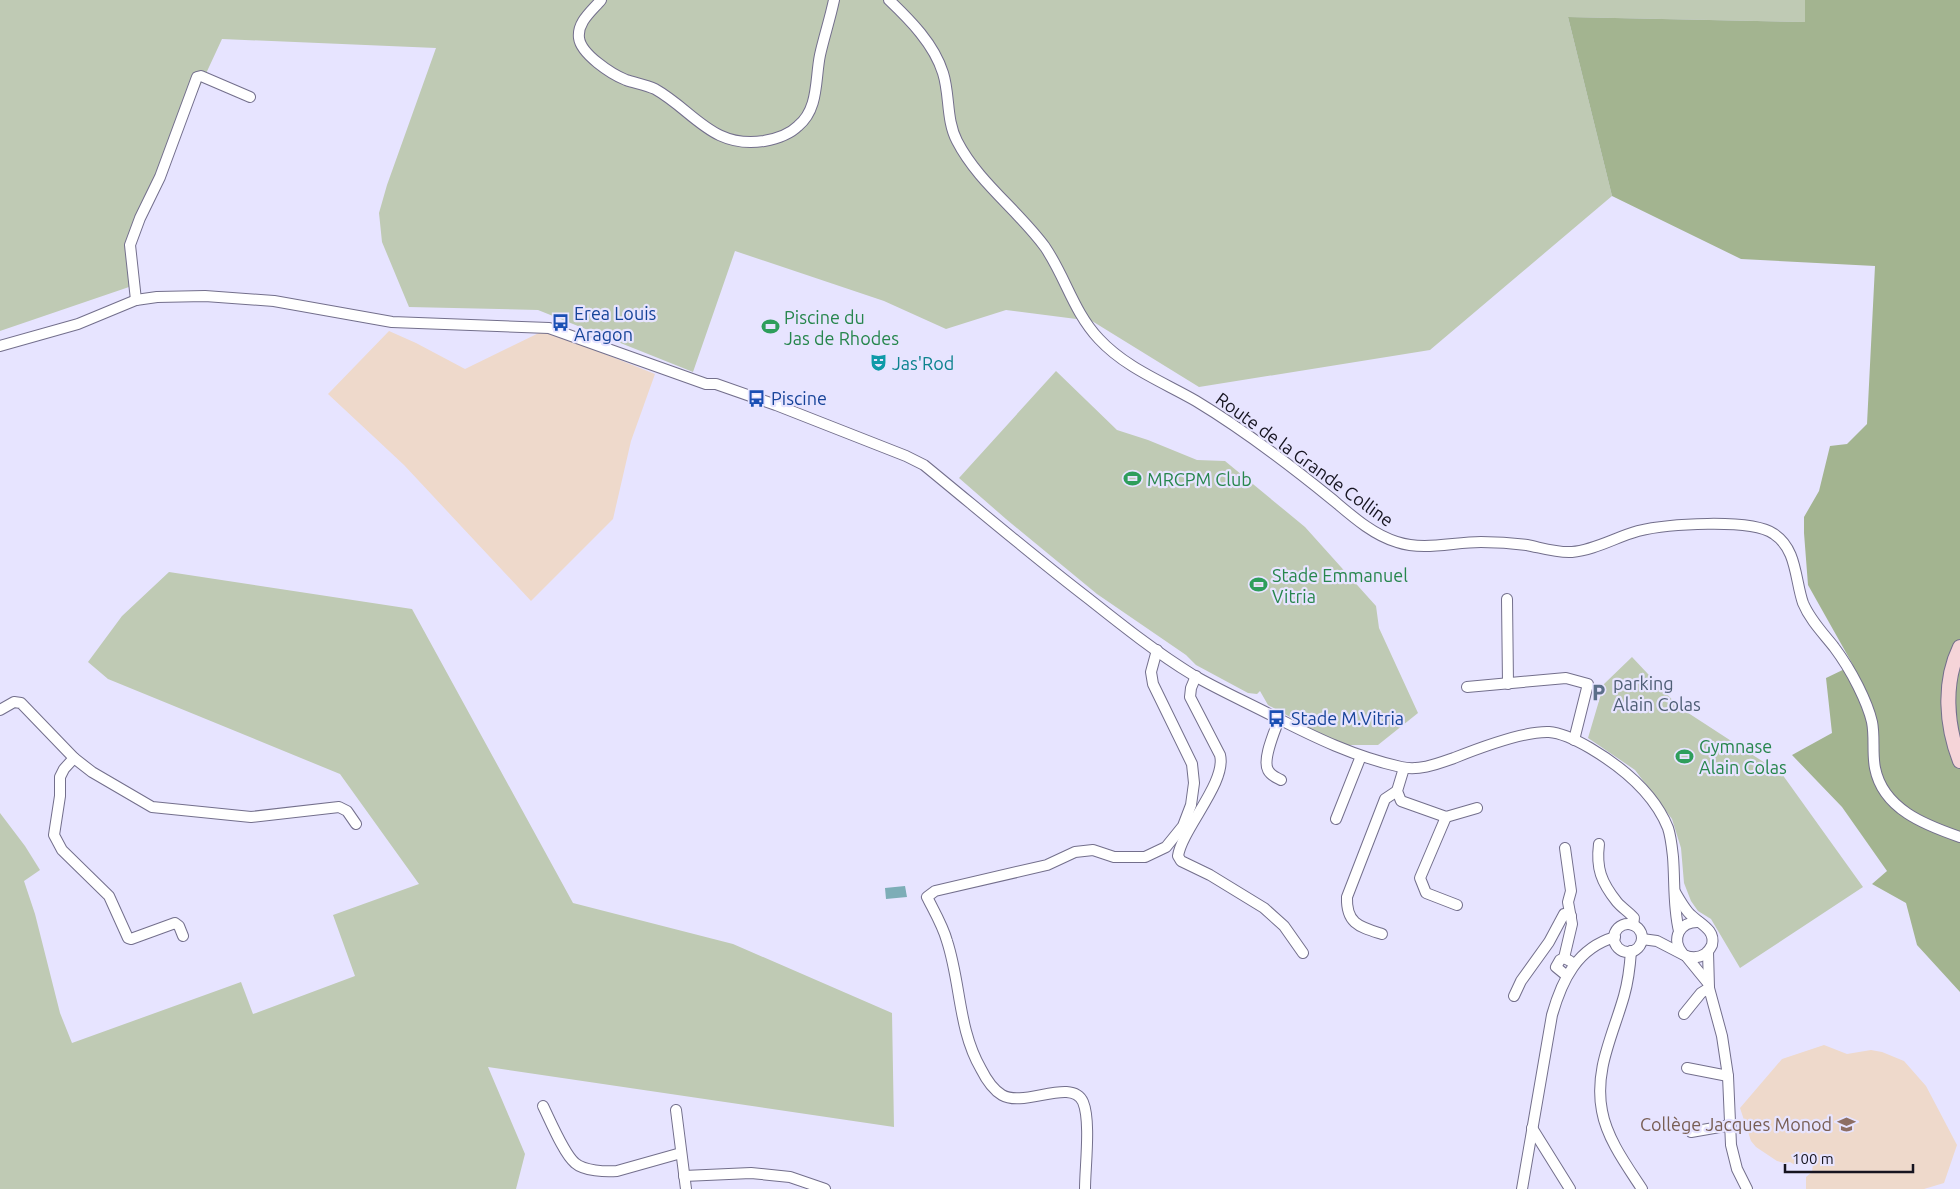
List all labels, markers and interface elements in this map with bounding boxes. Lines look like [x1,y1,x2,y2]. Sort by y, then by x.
place label: Erea Louis Aragon [574,303,657,344]
place label: Piscine du Jas de Rhodes [784,307,899,348]
bus stop icon: Erea Louis Aragon [550,313,570,333]
sports icon: Piscine du Jas de Rhodes [760,317,780,337]
theatre icon: Jas'Rod [868,353,888,373]
place label: Jas'Rod [892,353,954,373]
bus stop icon: Piscine [747,388,767,408]
place label: Piscine [771,388,827,408]
street label: Route de la Grande Colline [1212,388,1398,530]
sports icon: MRCPM Club [1123,469,1143,489]
place label: MRCPM Club [1147,469,1252,489]
place label: Stade Emmanuel Vitria [1272,565,1408,606]
sports icon: Stade Emmanuel Vitria [1248,575,1268,595]
place label: parking Alain Colas [1613,673,1701,714]
parking icon: parking Alain Colas [1589,683,1609,703]
bus stop icon: Stade M.Vitria [1267,708,1287,728]
place label: Stade M.Vitria [1291,708,1404,728]
place label: Gymnase Alain Colas [1699,736,1787,777]
sports icon: Gymnase Alain Colas [1675,746,1695,766]
place label: Collège Jacques Monod [1640,1114,1832,1134]
school or university icon: Collège Jacques Monod [1836,1114,1856,1134]
scale bar [1785,1142,1912,1174]
text: 100 m [1792,1150,1834,1167]

